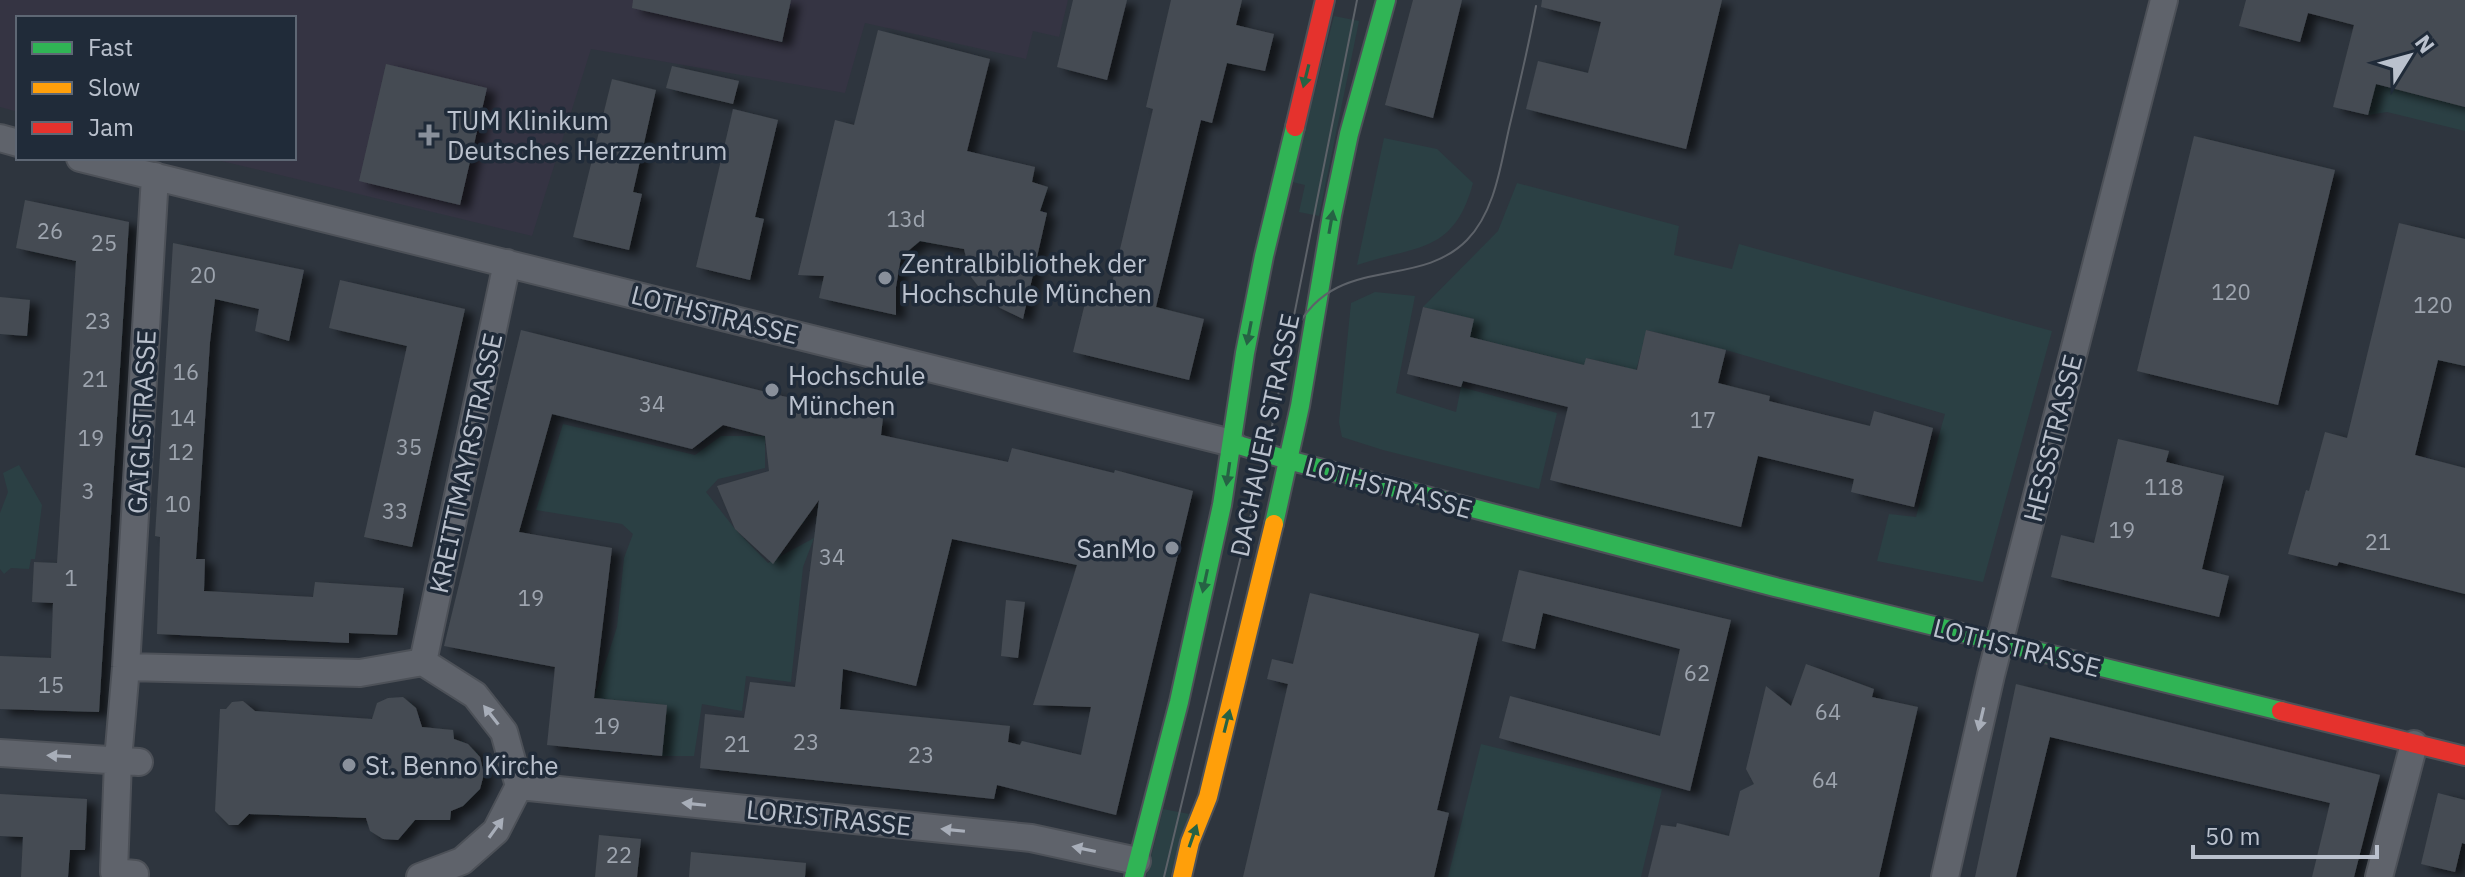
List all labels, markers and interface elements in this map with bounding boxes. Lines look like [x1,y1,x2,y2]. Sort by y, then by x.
legend [16,16,296,160]
north arrow [2369,16,2449,96]
text: N [2409,29,2442,59]
text: Fast [88,31,133,63]
one-way arrow [1300,63,1312,88]
text: Slow [88,71,140,103]
place label: TUM Klinikum Deutsches Herzzentrum [447,103,727,167]
text: Jam [88,111,134,143]
marker: TUM Klinikum Deutsches Herzzentrum [418,124,440,146]
house number: 13d [886,204,926,233]
one-way arrow [1325,209,1337,234]
house number: 26 [37,216,63,245]
house number: 25 [91,228,117,257]
place label: Zentralbibliothek der Hochschule München [901,246,1152,310]
house number: 20 [190,260,216,289]
marker: Zentralbibliothek der Hochschule München [876,269,894,287]
street label: LOTHSTRASSE [628,277,802,351]
house number: 120 [2211,277,2251,306]
house number: 120 [2413,290,2453,319]
house number: 23 [85,306,111,335]
street label: DACHAUER STRASSE [1222,310,1306,560]
one-way arrow [1242,321,1254,346]
street label: GAIGLSTRASSE [119,329,163,515]
street label: KREITTMAYRSTRASSE [421,330,509,596]
street label: HESSSTRASSE [2015,351,2089,525]
house number: 16 [173,357,199,386]
place label: Hochschule München [788,358,925,422]
house number: 21 [82,364,108,393]
marker: Hochschule München [763,381,781,399]
house number: 34 [639,389,665,418]
house number: 14 [170,403,196,432]
house number: 17 [1690,405,1716,434]
house number: 19 [78,423,104,452]
house number: 35 [396,432,422,461]
house number: 12 [168,437,194,466]
street label: LOTHSTRASSE [1302,448,1476,526]
one-way arrow [1221,462,1234,487]
house number: 118 [2144,472,2184,501]
house number: 3 [81,476,95,505]
house number: 10 [165,489,191,518]
house number: 33 [382,496,408,525]
house number: 19 [2109,515,2135,544]
house number: 21 [2365,527,2391,556]
place label: SanMo [1077,531,1156,565]
marker: SanMo [1163,539,1181,557]
house number: 34 [819,542,845,571]
house number: 1 [64,563,78,592]
one-way arrow [1198,569,1211,594]
house number: 19 [518,583,544,612]
street label: LOTHSTRASSE [1930,610,2104,684]
house number: 62 [1684,658,1710,687]
house number: 15 [38,670,64,699]
house number: 64 [1815,697,1841,726]
one-way arrow [483,705,499,725]
one-way arrow [1974,707,1987,732]
one-way arrow [1221,708,1233,733]
house number: 19 [594,711,620,740]
house number: 23 [793,727,819,756]
house number: 21 [724,729,750,758]
house number: 23 [908,740,934,769]
place label: St. Benno Kirche [365,748,558,782]
one-way arrow [46,749,71,762]
marker: St. Benno Kirche [340,756,358,774]
house number: 64 [1812,765,1838,794]
street label: LORISTRASSE [745,791,913,843]
one-way arrow [681,797,706,810]
scale bar [2193,809,2377,859]
one-way arrow [488,817,504,839]
text: 50 m [2205,820,2260,852]
one-way arrow [940,823,965,836]
one-way arrow [1187,824,1200,848]
house number: 22 [606,840,632,869]
one-way arrow [1071,842,1096,855]

